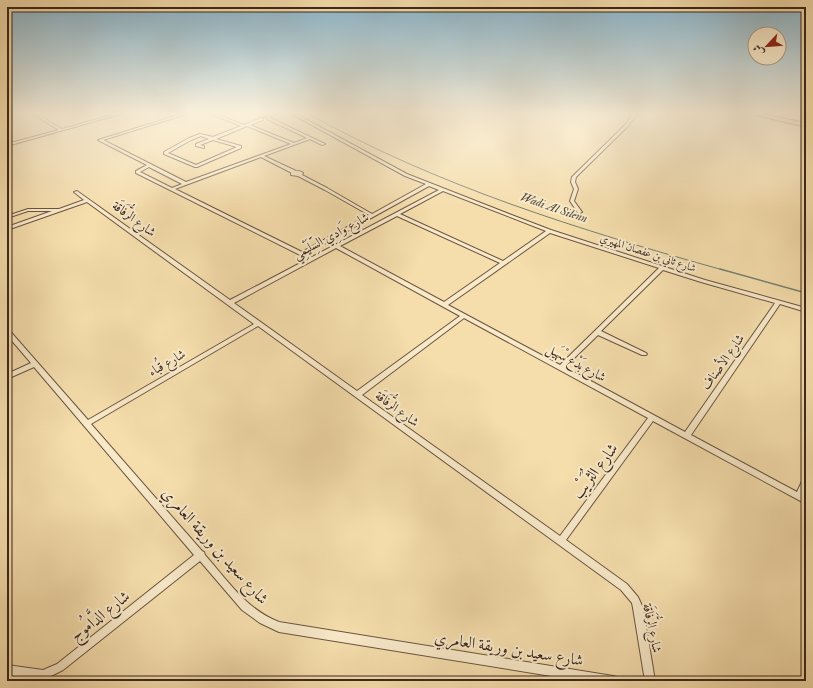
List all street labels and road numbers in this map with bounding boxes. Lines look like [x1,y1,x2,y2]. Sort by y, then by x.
street label: شارع الرُّفَاقَة [107,194,162,243]
street label: شارع وَادِي السِّلَيْمِي [289,208,374,266]
street label: شارع ثاني بن عفصان المهيري [597,231,698,278]
street label: شارع الأصناف [697,330,751,395]
street label: شارع بَدْع سْهَيل [542,339,610,388]
street label: شارع قُباء [144,343,190,383]
street label: شارع الرُّفَاقَة [370,384,425,433]
street label: شارع الثُرَيْب [564,437,625,505]
street label: شارع سعيد بن وريقة العامري [155,483,273,611]
street label: شارع الدَّامُوج [64,583,136,649]
street label: شارع الرُّفَاقَة [636,601,670,655]
street label: شارع سعيد بن وريقة العامري [433,627,585,674]

